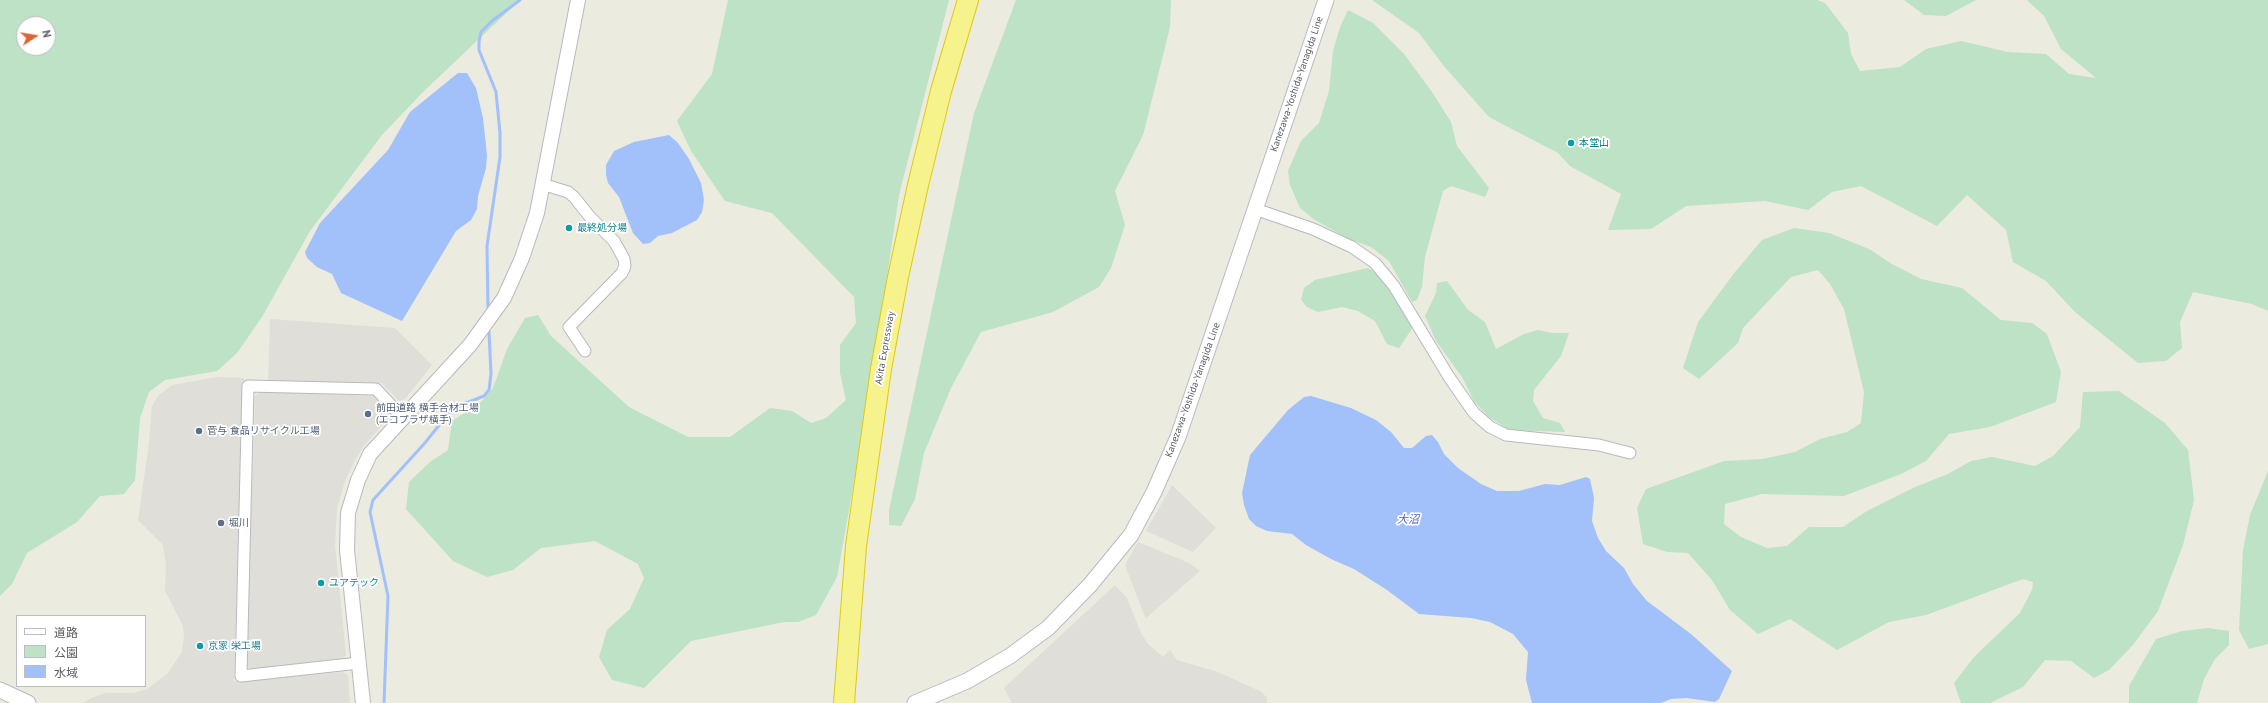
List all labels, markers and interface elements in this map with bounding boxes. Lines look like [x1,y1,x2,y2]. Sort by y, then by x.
street label: Kanezawa-Yoshida-Yanagida Line [1268,15,1326,153]
north arrow [16,16,56,56]
text: N [39,29,54,39]
place label: 本堂山 [1579,137,1609,149]
marker: 本堂山 [1566,138,1576,148]
place label: 最終処分場 [577,222,627,234]
marker: 最終処分場 [564,223,574,233]
street label: Akita Expressway [873,310,897,386]
street label: Kanezawa-Yoshida-Yanagida Line [1163,321,1223,459]
place label: 前田道路 横手合材工場 (エコプラザ横手) [376,402,479,426]
marker: 前田道路 横手合材工場 (エコプラザ横手) [363,409,373,419]
place label: 菅与 食品リサイクル工場 [207,425,320,437]
marker: 菅与 食品リサイクル工場 [194,426,204,436]
water label: 大沼 [1397,513,1419,527]
place label: 堀川 [229,517,249,529]
marker: 堀川 [216,518,226,528]
place label: ユアテック [329,577,379,589]
marker: ユアテック [316,578,326,588]
legend [16,615,146,687]
text: 道路 [54,625,78,640]
place label: 京家 栄工場 [208,640,261,652]
marker: 京家 栄工場 [195,641,205,651]
text: 公園 [54,645,78,660]
text: 水域 [54,665,78,680]

